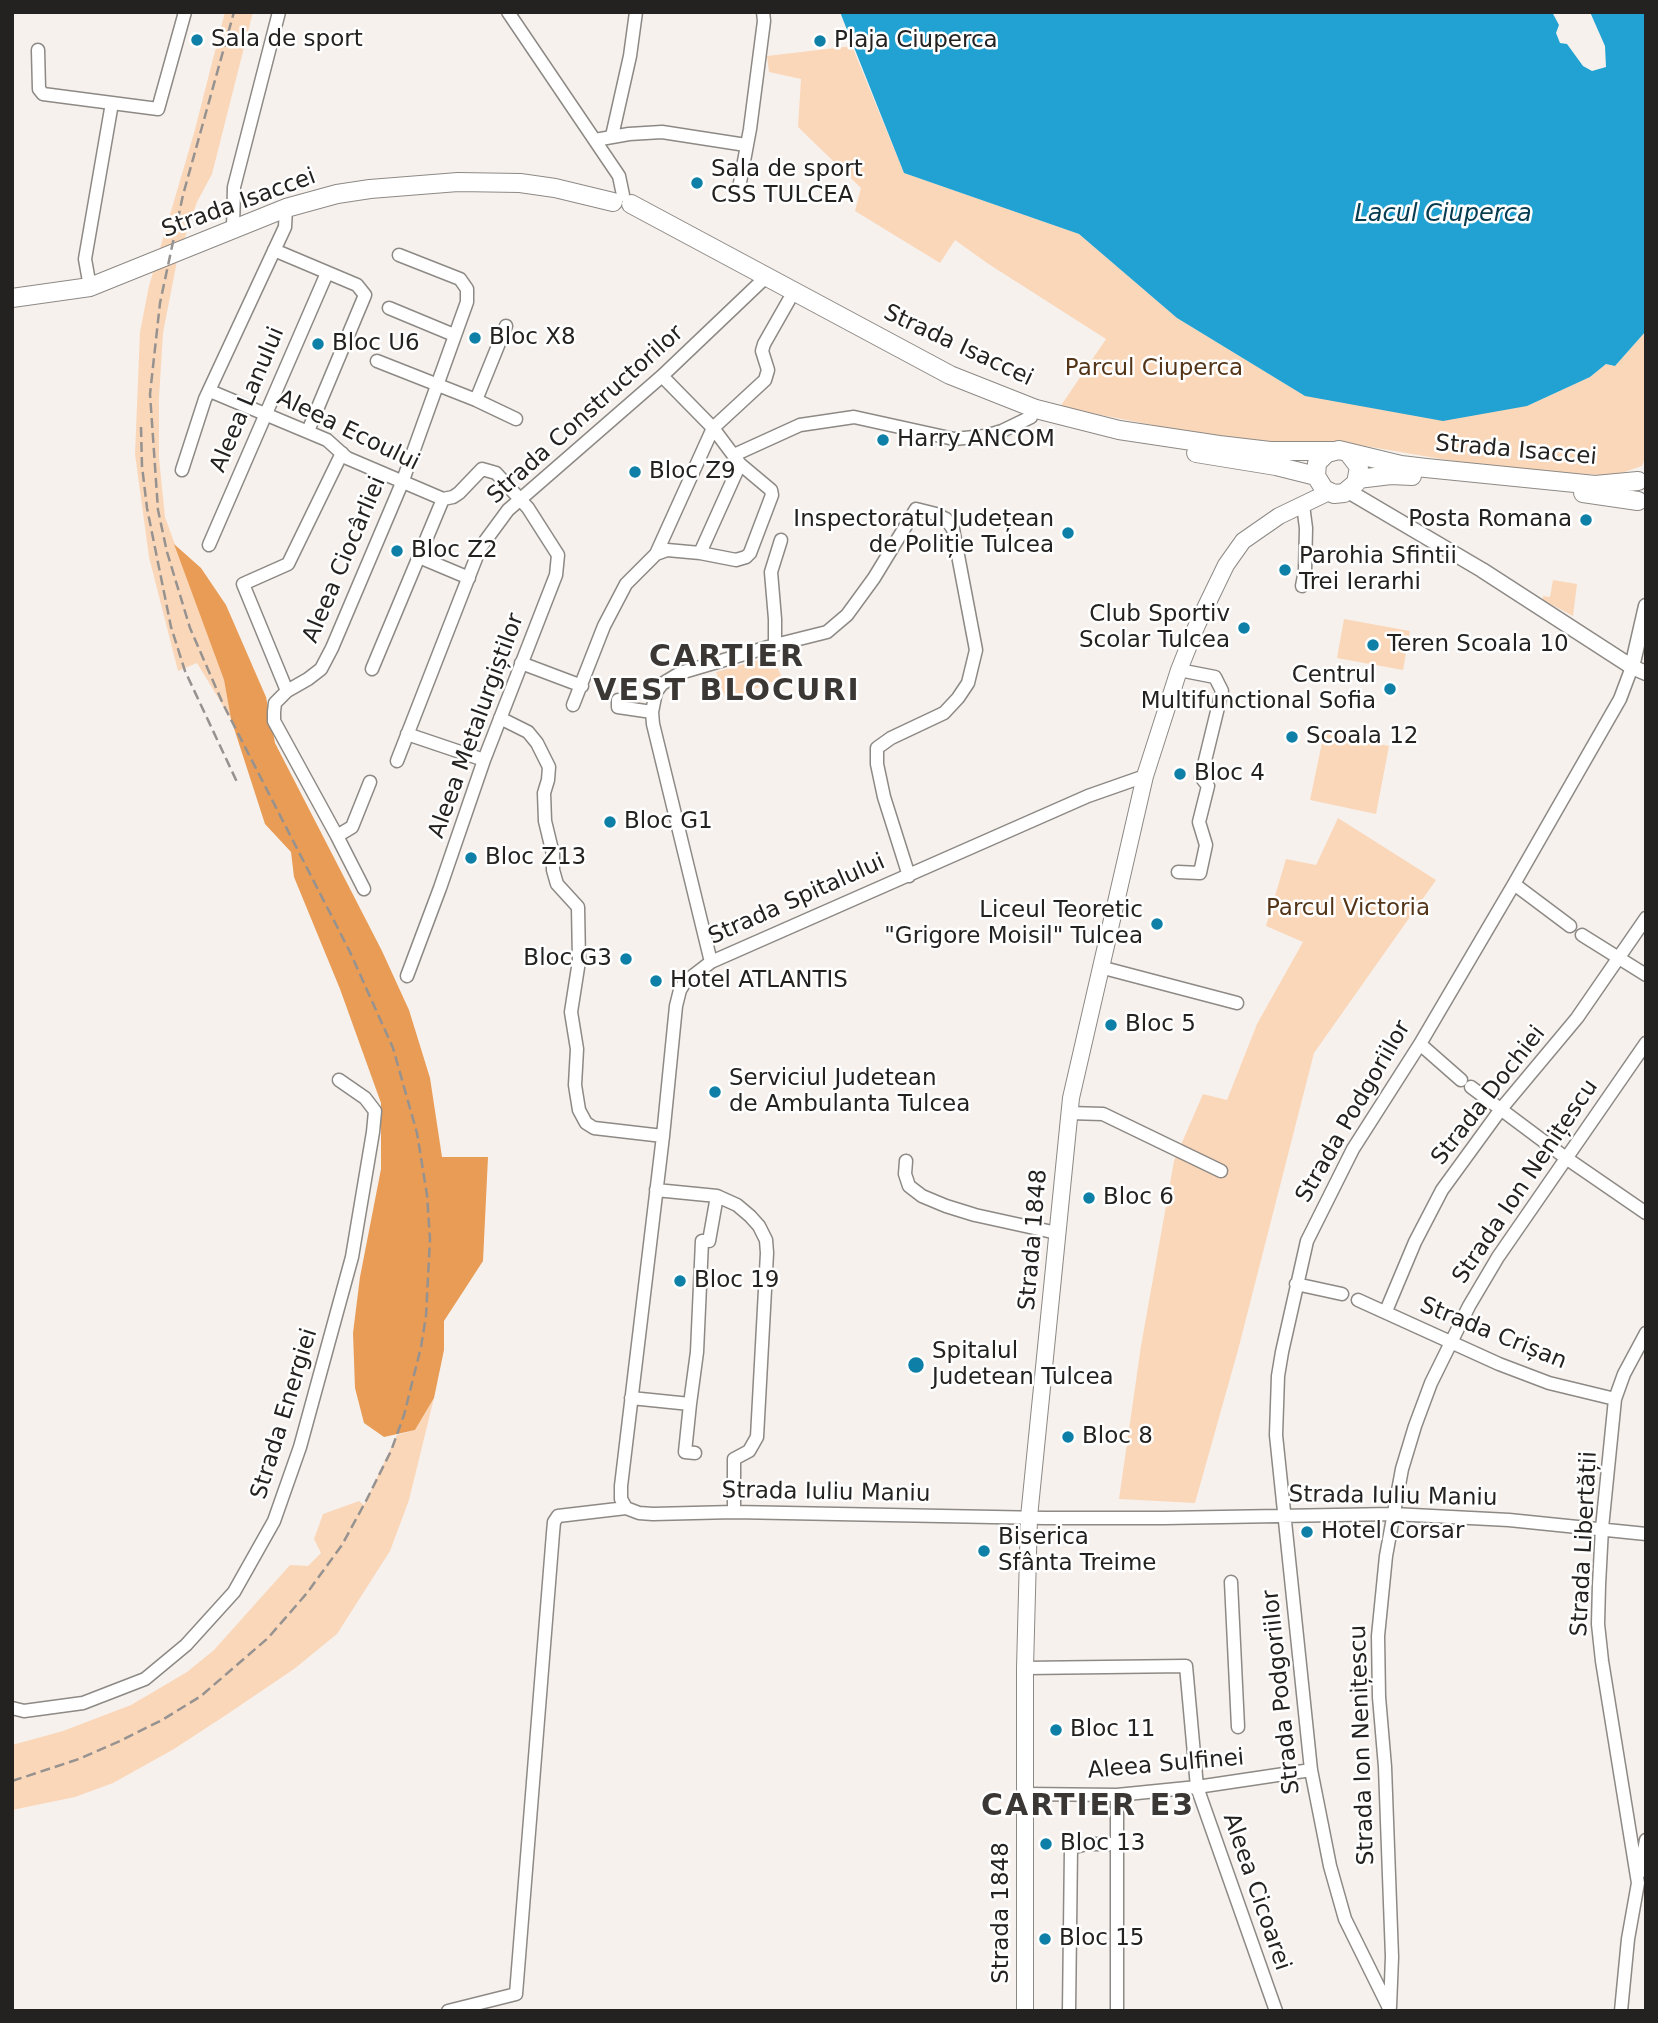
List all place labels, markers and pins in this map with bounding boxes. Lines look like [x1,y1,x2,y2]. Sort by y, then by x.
place label: Sala de sport [211,26,363,54]
place label: Plaja Ciuperca [834,27,998,55]
marker: Sala de sport [189,32,205,48]
marker: Plaja Ciuperca [812,33,828,49]
place label: Sala de sport CSS TULCEA [711,156,863,210]
marker: Sala de sport CSS TULCEA [689,175,705,191]
place label: Bloc X8 [489,324,576,352]
place label: Bloc U6 [332,330,420,358]
marker: Bloc X8 [467,330,483,346]
marker: Bloc U6 [310,336,326,352]
place label: Harry ANCOM [897,426,1055,454]
marker: Harry ANCOM [875,432,891,448]
place label: Bloc Z9 [649,458,736,486]
marker: Bloc Z9 [627,464,643,480]
place label: Inspectoratul Județean de Poliție Tulcea [793,506,1054,560]
place label: Posta Romana [1408,506,1572,534]
marker: Posta Romana [1578,512,1594,528]
marker: Inspectoratul Județean de Poliție Tulcea [1060,525,1076,541]
place label: Bloc Z2 [411,537,498,565]
marker: Bloc Z2 [389,543,405,559]
place label: Parohia Sfintii Trei Ierarhi [1299,543,1457,597]
marker: Parohia Sfintii Trei Ierarhi [1277,562,1293,578]
place label: Club Sportiv Scolar Tulcea [1079,601,1230,655]
marker: Club Sportiv Scolar Tulcea [1236,620,1252,636]
place label: Teren Scoala 10 [1387,631,1569,659]
marker: Teren Scoala 10 [1365,637,1381,653]
place label: Centrul Multifunctional Sofia [1141,662,1376,716]
marker: Centrul Multifunctional Sofia [1382,681,1398,697]
place label: Scoala 12 [1306,723,1418,751]
marker: Scoala 12 [1284,729,1300,745]
place label: Bloc 4 [1194,760,1265,788]
marker: Bloc 4 [1172,766,1188,782]
place label: Bloc G1 [624,808,713,836]
marker: Bloc G1 [602,814,618,830]
place label: Bloc Z13 [485,844,586,872]
marker: Bloc Z13 [463,850,479,866]
place label: Liceul Teoretic "Grigore Moisil" Tulcea [884,897,1143,951]
marker: Liceul Teoretic "Grigore Moisil" Tulcea [1149,916,1165,932]
place label: Bloc G3 [523,945,612,973]
marker: Bloc G3 [618,951,634,967]
place label: Hotel ATLANTIS [670,967,848,995]
marker: Hotel ATLANTIS [648,973,664,989]
place label: Bloc 5 [1125,1011,1196,1039]
marker: Bloc 5 [1103,1017,1119,1033]
place label: Serviciul Judetean de Ambulanta Tulcea [729,1065,970,1119]
marker: Serviciul Judetean de Ambulanta Tulcea [707,1084,723,1100]
place label: Bloc 6 [1103,1184,1174,1212]
marker: Bloc 6 [1081,1190,1097,1206]
place label: Bloc 19 [694,1267,779,1295]
marker: Bloc 19 [672,1273,688,1289]
place label: Spitalul Judetean Tulcea [932,1338,1114,1392]
marker: Spitalul Judetean Tulcea [906,1355,926,1375]
place label: Bloc 8 [1082,1423,1153,1451]
marker: Bloc 8 [1060,1429,1076,1445]
place label: Hotel Corsar [1321,1518,1464,1546]
place label: Biserica Sfânta Treime [998,1524,1157,1578]
marker: Hotel Corsar [1299,1524,1315,1540]
marker: Biserica Sfânta Treime [976,1543,992,1559]
place label: Bloc 11 [1070,1716,1155,1744]
marker: Bloc 11 [1048,1722,1064,1738]
place label: Bloc 13 [1060,1830,1145,1858]
marker: Bloc 13 [1038,1836,1054,1852]
place label: Bloc 15 [1059,1925,1144,1953]
marker: Bloc 15 [1037,1931,1053,1947]

